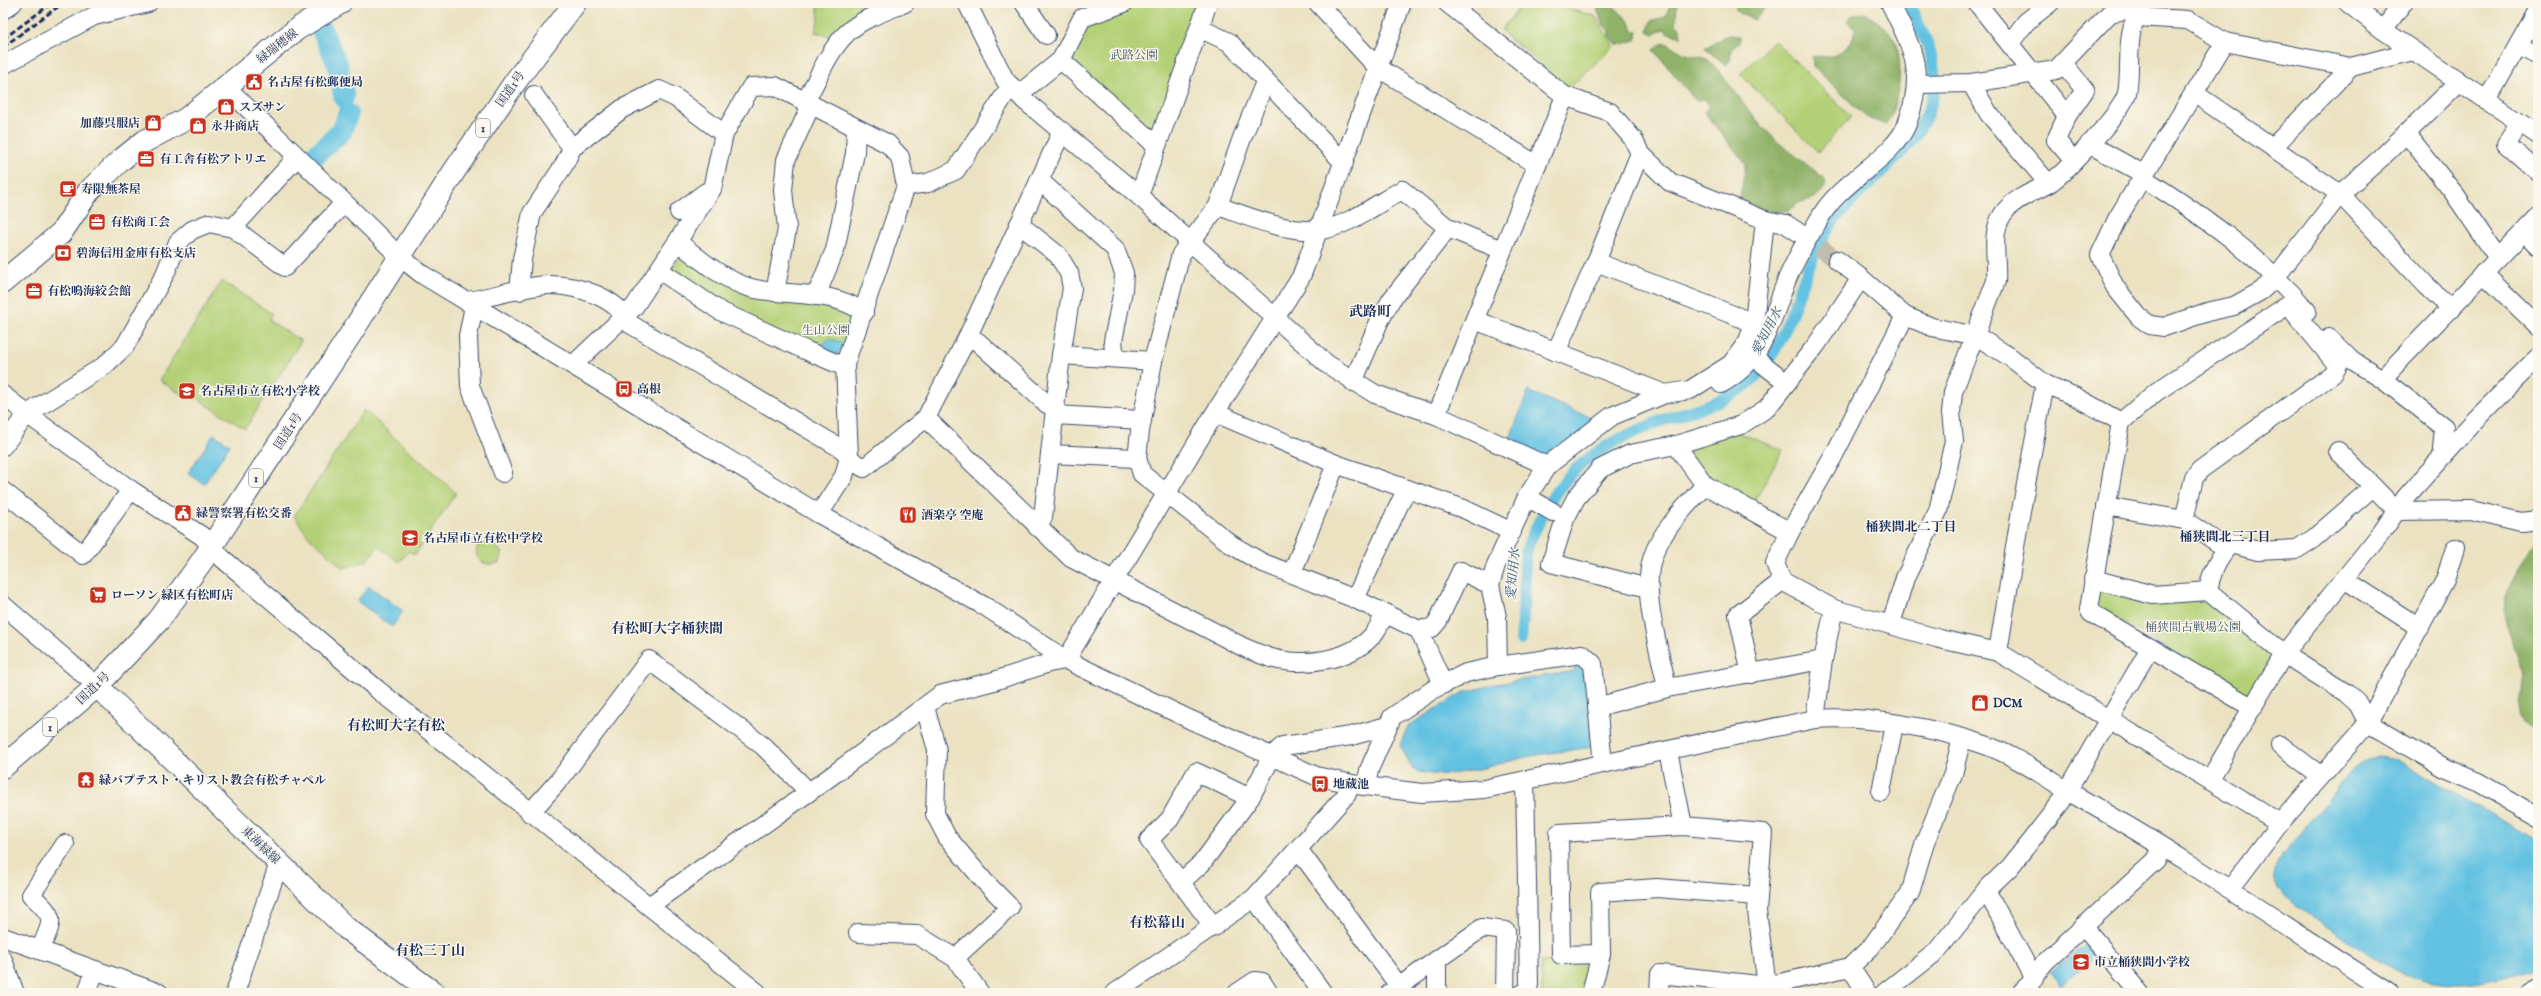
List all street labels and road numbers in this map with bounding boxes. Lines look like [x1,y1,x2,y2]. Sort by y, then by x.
street label: 緑瑞穂線 [254,26,301,67]
street label: 国道1号 [493,68,528,110]
road number: 1 [476,119,490,137]
street label: 国道1号 [271,410,306,452]
road number: 1 [249,469,263,487]
street label: 国道1号 [73,669,113,708]
road number: 1 [43,718,57,736]
street label: 東海緑線 [238,823,283,867]

